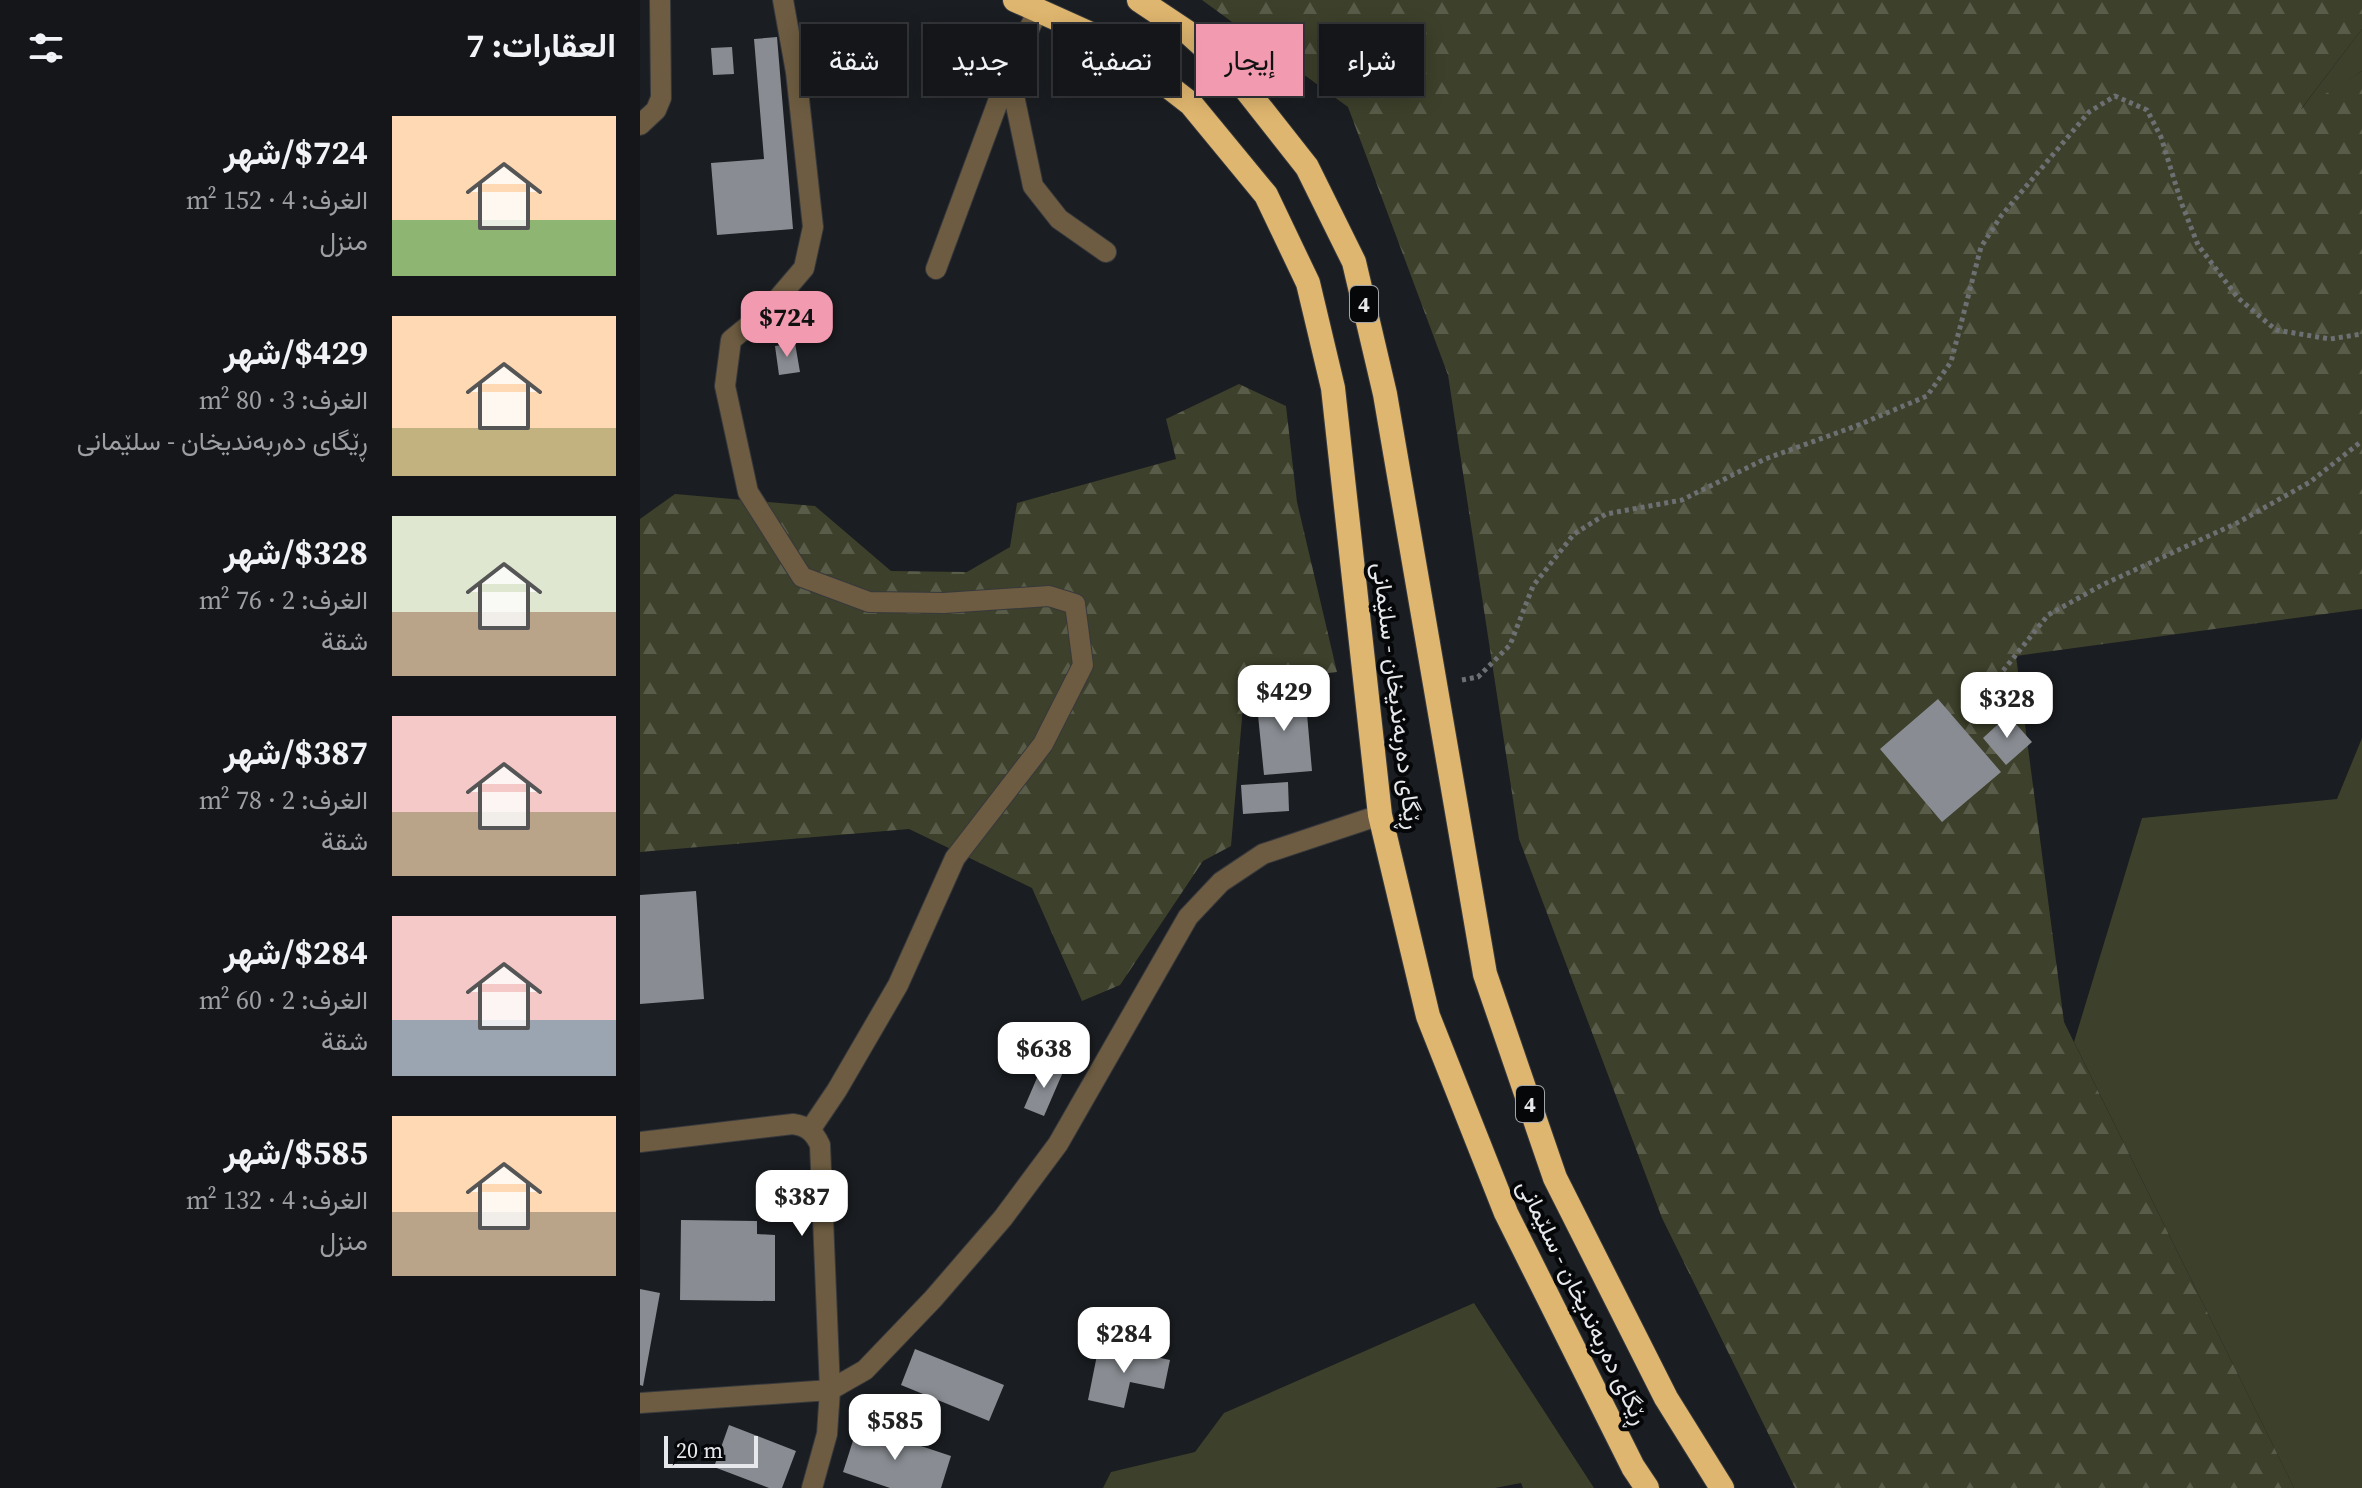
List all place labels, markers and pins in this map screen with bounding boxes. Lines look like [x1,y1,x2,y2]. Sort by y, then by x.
pin: $724 [740,291,834,359]
pin: $429 [1237,665,1331,733]
pin: $328 [1960,672,2054,740]
pin: $638 [997,1022,1091,1090]
pin: $387 [755,1170,849,1238]
pin: $284 [1077,1307,1171,1375]
pin: $585 [848,1394,942,1462]

